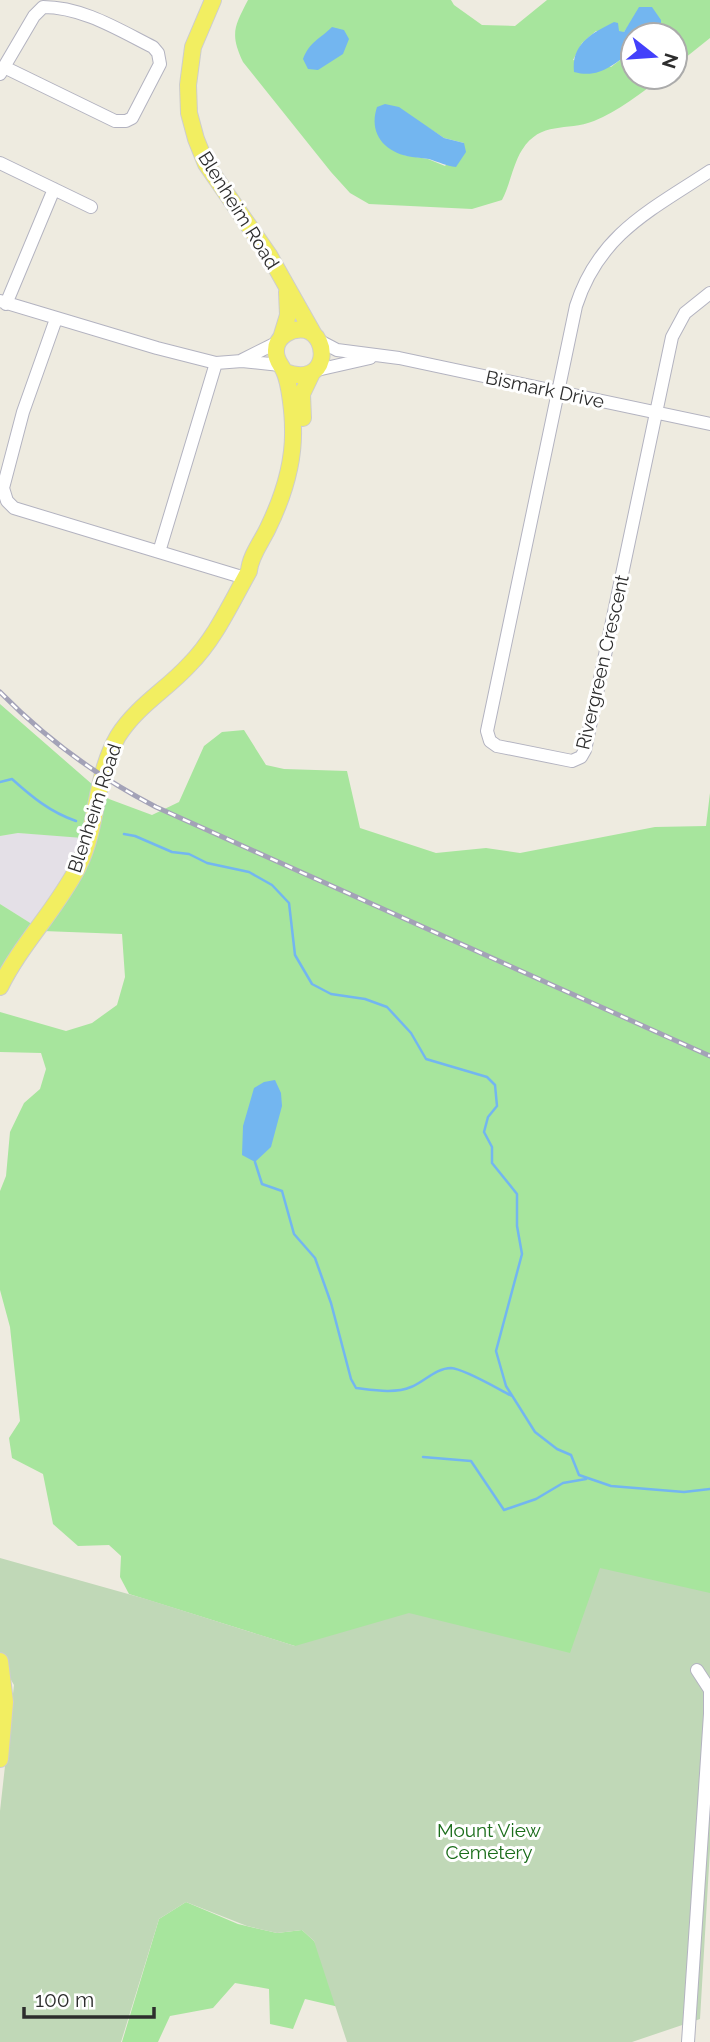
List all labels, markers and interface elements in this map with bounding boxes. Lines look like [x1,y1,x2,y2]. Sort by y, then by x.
north arrow [619,21,689,91]
text: N [658,51,683,71]
street label: Blenheim Road [194,147,284,273]
street label: Bismark Drive [484,366,606,412]
street label: Rivergreen Crescent [571,572,633,752]
street label: Blenheim Road [63,741,125,875]
park label: Mount View Cemetery [437,1819,542,1863]
scale bar [24,1976,154,2020]
text: 100 m [35,1987,94,2012]

